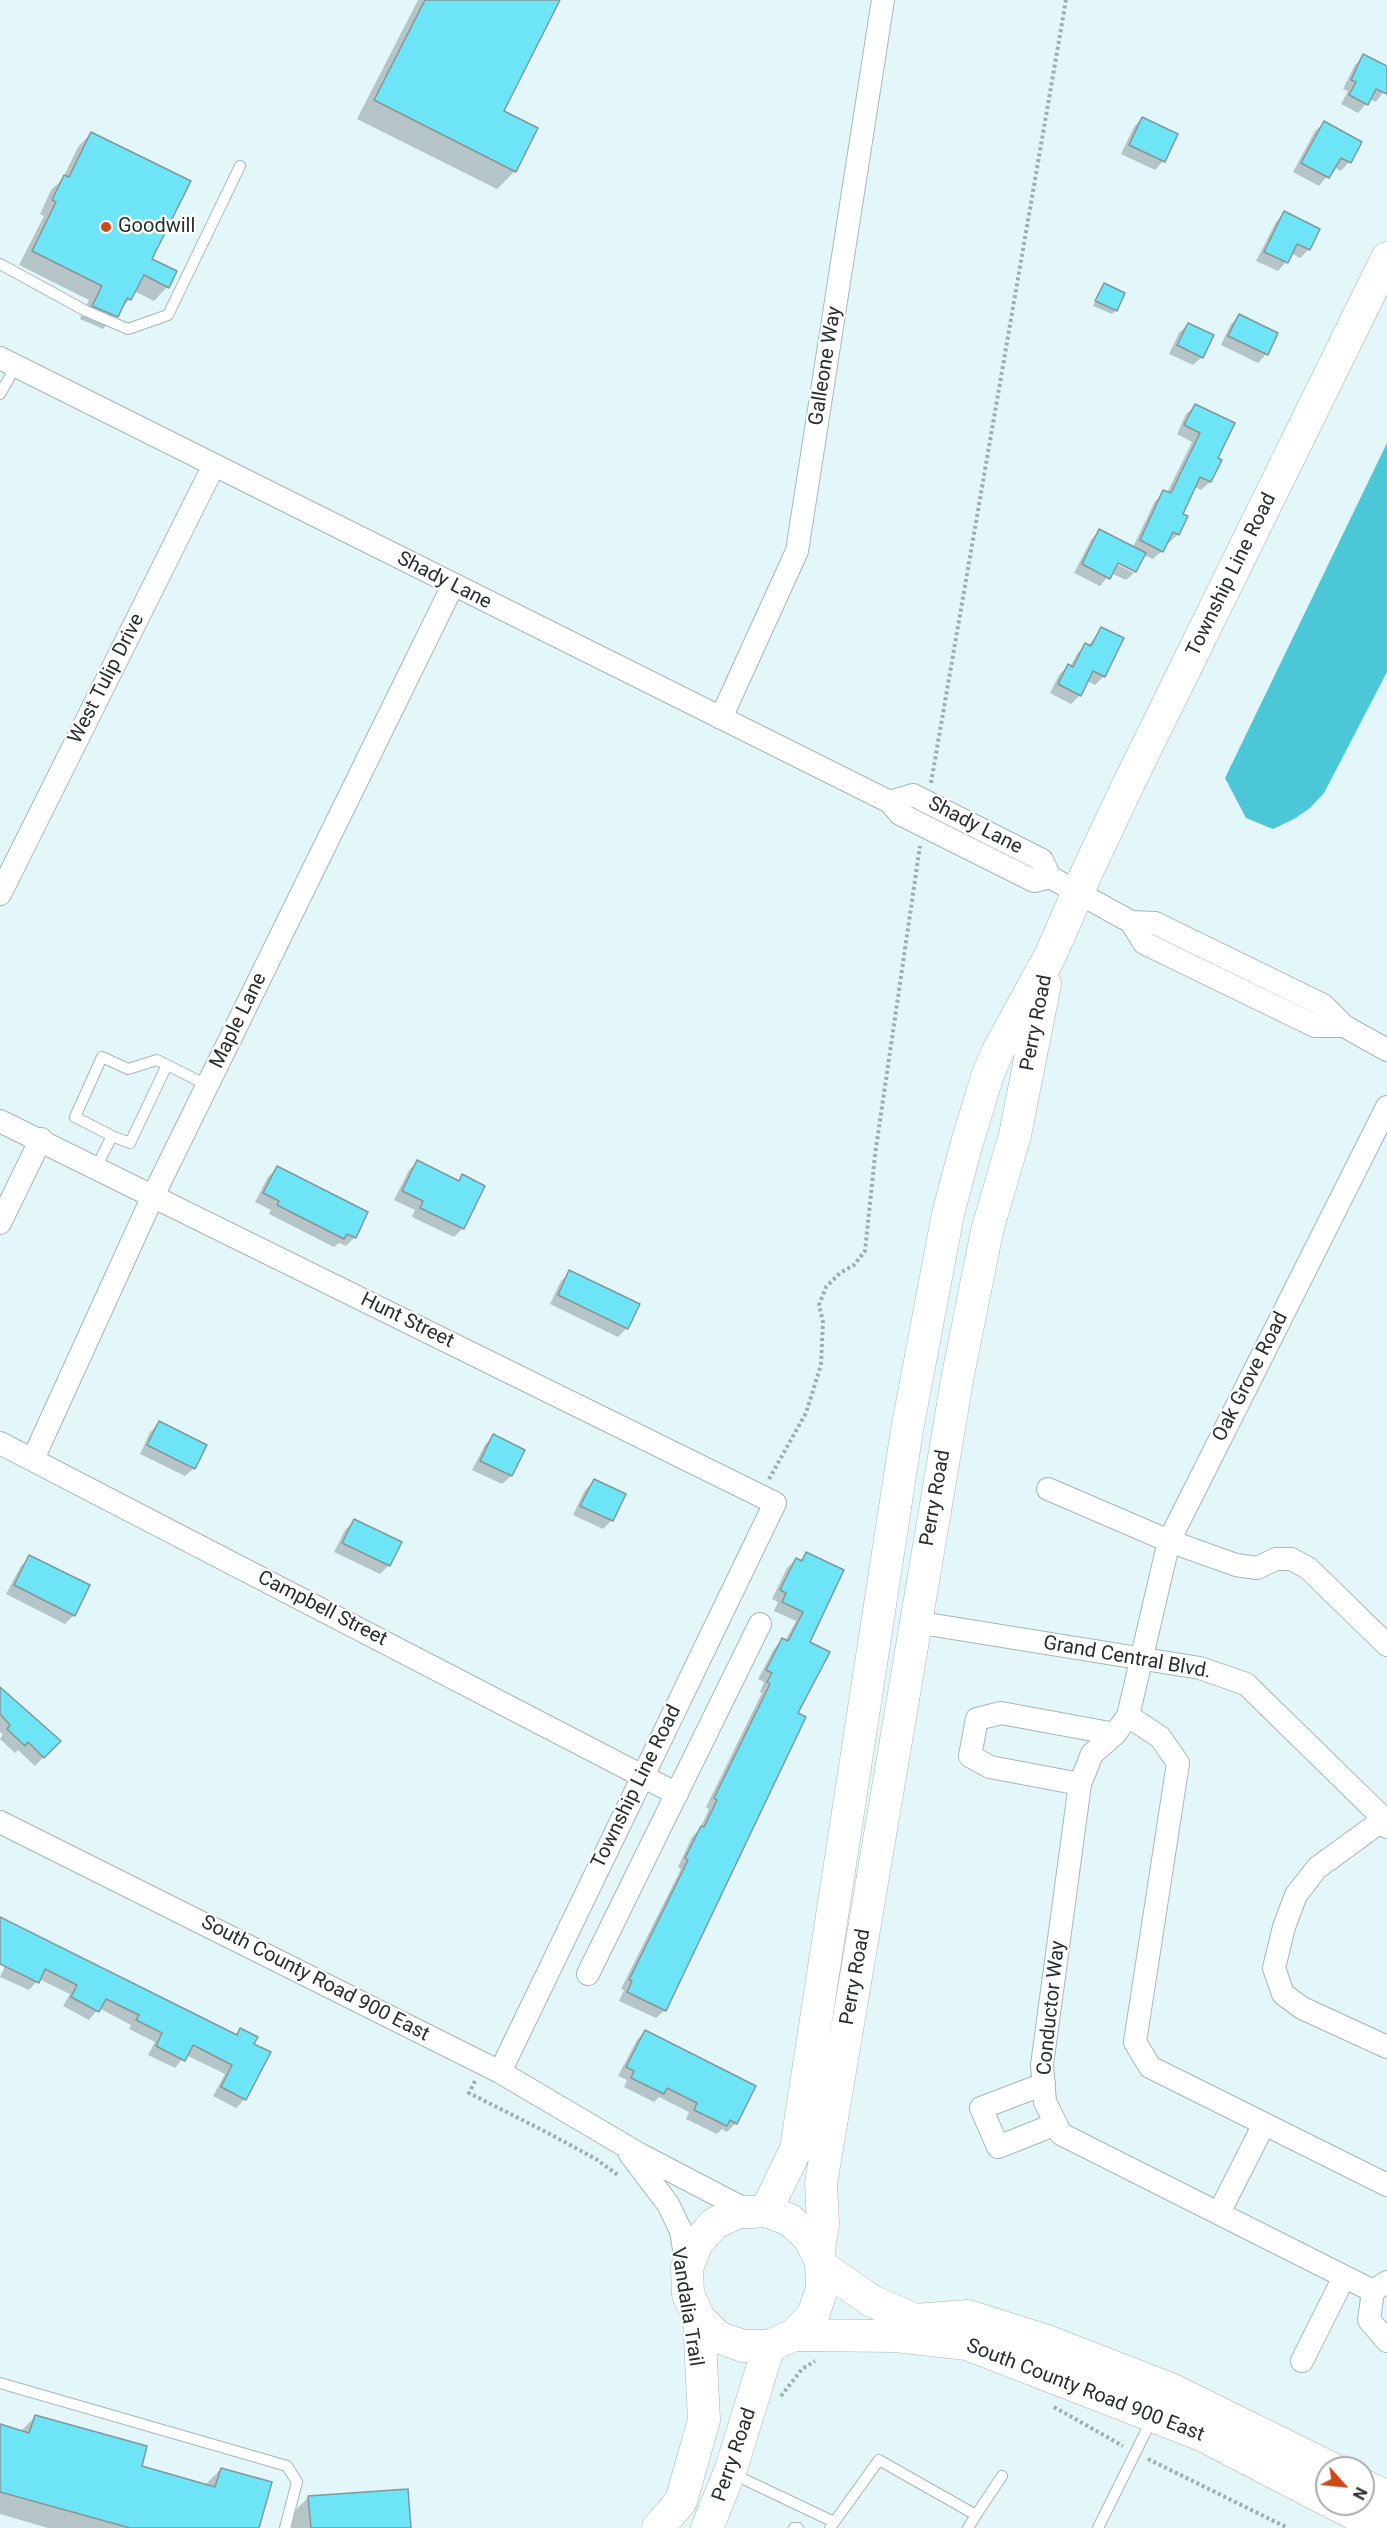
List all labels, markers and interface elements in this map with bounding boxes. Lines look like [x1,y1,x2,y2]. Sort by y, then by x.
place label: Goodwill [118,215,195,239]
marker: Goodwill [99,220,113,234]
street label: Galleone Way [805,305,847,427]
street label: Township Line Road [1182,489,1282,661]
street label: Shady Lane [393,547,495,615]
street label: West Tulip Drive [64,610,150,748]
street label: Shady Lane [924,792,1026,860]
street label: Maple Lane [206,969,272,1073]
street label: Perry Road [1016,973,1058,1073]
street label: Hunt Street [357,1288,457,1354]
street label: Oak Grove Road [1208,1308,1294,1446]
street label: Perry Road [916,1448,956,1548]
street label: Campbell Street [253,1566,391,1652]
street label: Grand Central Blvd. [1041,1631,1213,1685]
street label: Township Line Road [587,1701,687,1873]
street label: South County Road 900 East [197,1911,433,2047]
street label: Perry Road [836,1927,876,2027]
street label: Conductor Way [1033,1939,1071,2077]
street label: Vandalia Trail [665,2246,707,2368]
street label: South County Road 900 East [963,2334,1207,2448]
street label: Perry Road [708,2405,762,2505]
north arrow [1315,2456,1375,2516]
text: N [1349,2484,1371,2503]

